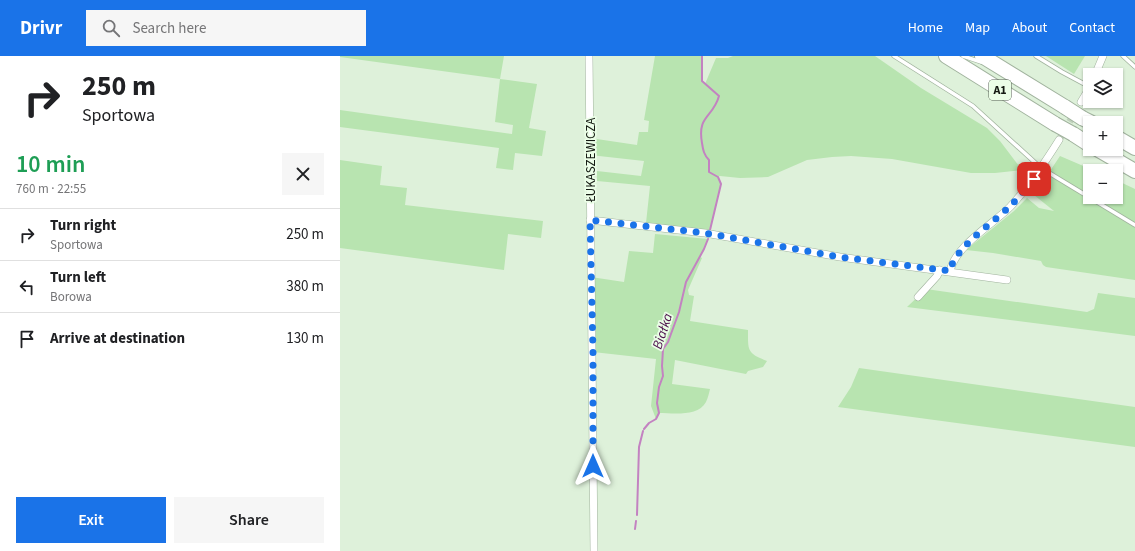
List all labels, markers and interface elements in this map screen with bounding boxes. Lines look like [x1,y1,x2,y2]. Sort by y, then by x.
search box [86,10,366,46]
text: Drivr [20,15,62,42]
icon: search [100,17,122,39]
text: Search here [132,18,206,39]
text: Home [908,18,943,38]
text: Map [965,18,990,38]
text: About [1012,18,1047,38]
text: Contact [1069,18,1115,38]
text: 250 m [82,66,156,106]
map controls [1083,68,1123,204]
button: layers [1083,68,1123,108]
icon: right [16,72,68,124]
road number: A1 [989,80,1011,100]
text: Sportowa [82,103,155,128]
button: + [1083,116,1123,156]
street label: ŁUKASZEWICZA [582,117,600,203]
text: 10 min [16,147,85,182]
button: close [282,153,324,195]
pin [1017,162,1051,196]
button: − [1083,164,1123,204]
icon: arrive [1023,168,1045,190]
text: 760 m · 22:55 [16,180,86,198]
text: Turn right [50,215,116,236]
icon: right [16,224,38,246]
text: 250 m [286,224,324,245]
text: Sportowa [50,236,103,254]
text: Turn left [50,267,106,288]
icon: left [16,276,38,298]
text: 380 m [286,276,324,297]
text: Borowa [50,288,92,306]
water label: Białka [648,310,678,352]
icon: arrive [16,328,38,350]
text: Arrive at destination [50,328,185,349]
text: 130 m [286,328,324,349]
position arrow [572,445,614,487]
button: Exit [16,497,166,543]
button: Share [174,497,324,543]

